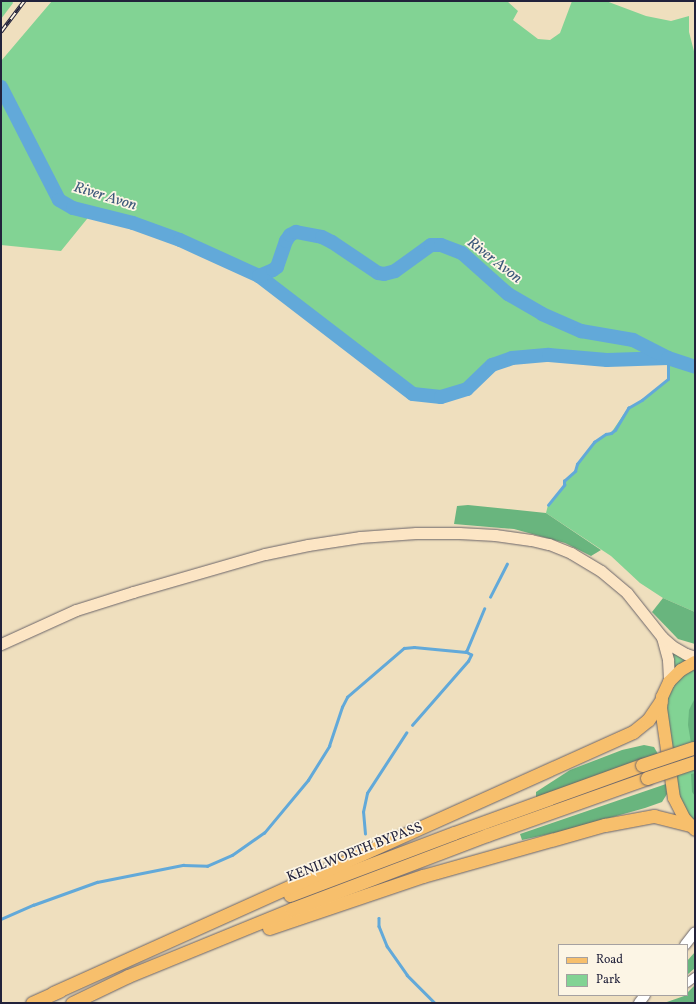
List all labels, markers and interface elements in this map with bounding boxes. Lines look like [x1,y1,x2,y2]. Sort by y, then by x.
water label: River Avon [71,179,139,215]
water label: River Avon [463,234,525,288]
street label: KENILWORTH BYPASS [285,819,425,887]
legend [558,944,688,996]
text: Road [596,952,623,968]
text: Park [596,972,621,988]

